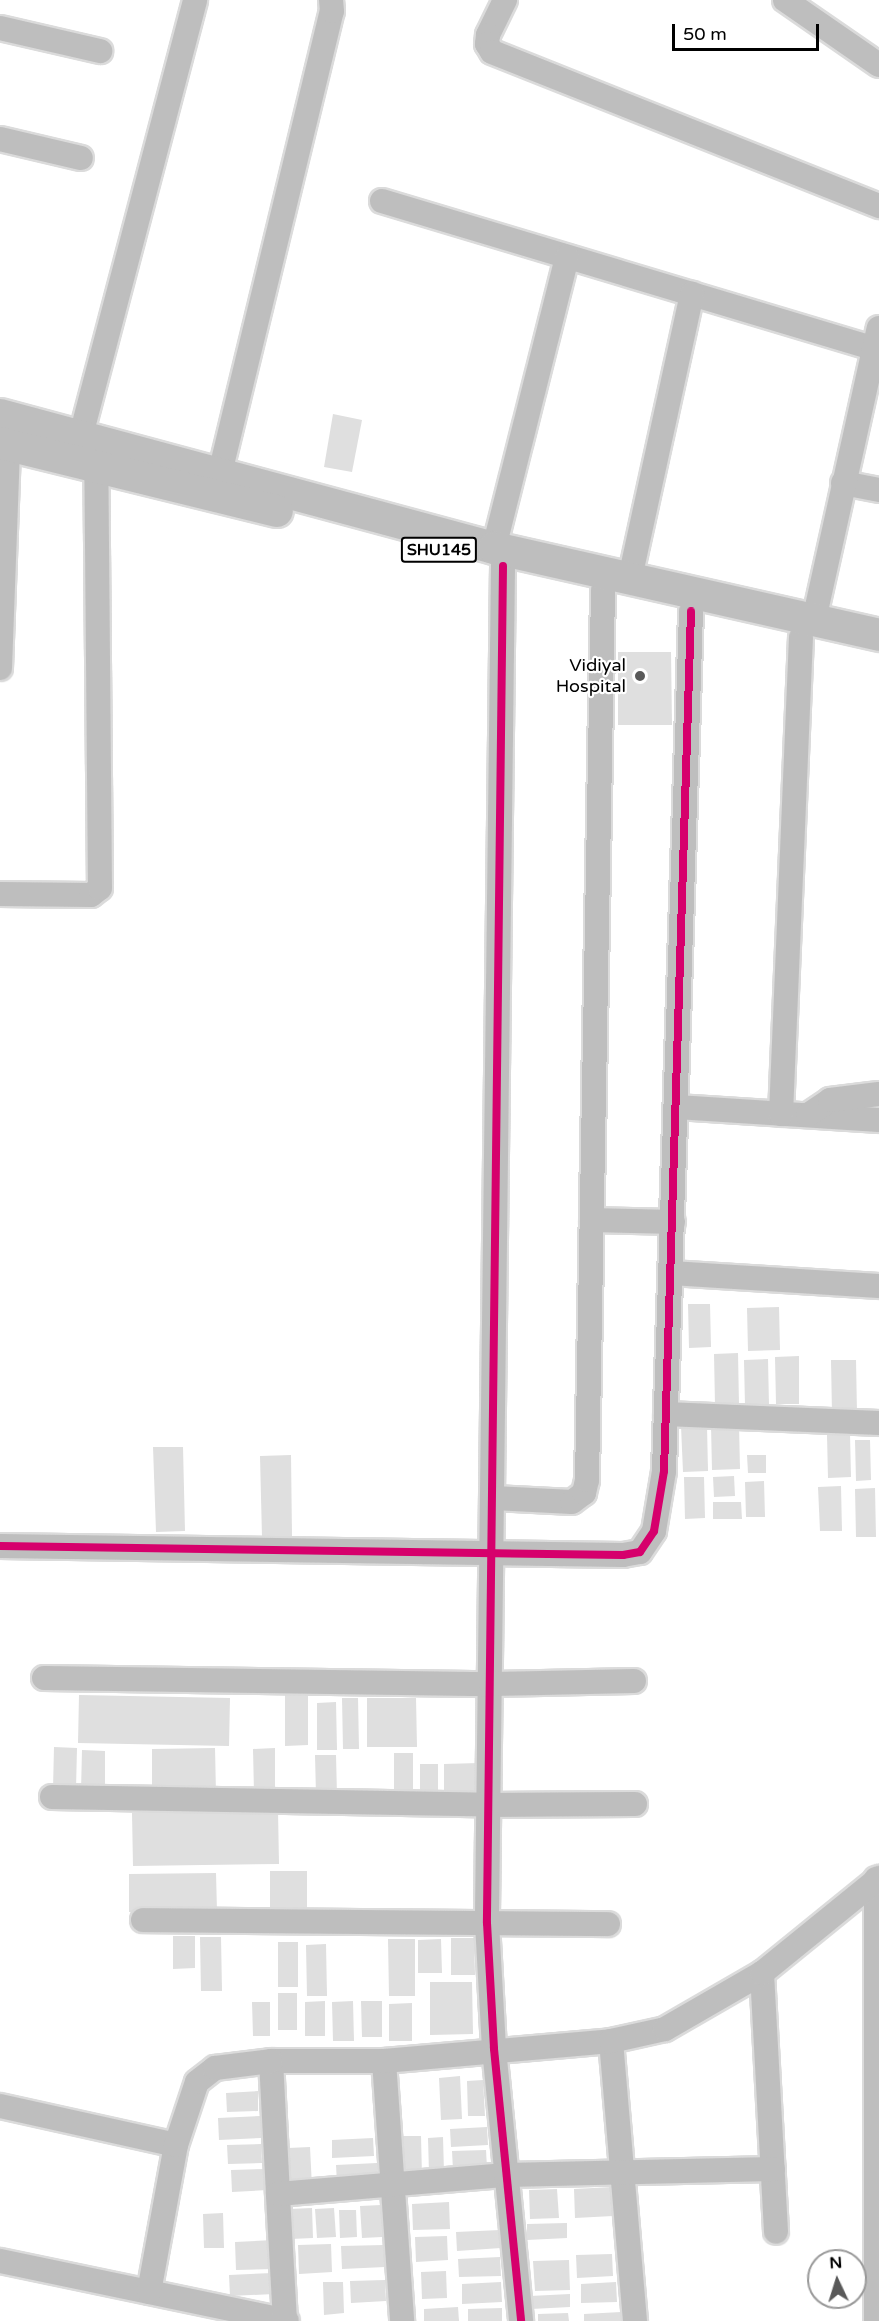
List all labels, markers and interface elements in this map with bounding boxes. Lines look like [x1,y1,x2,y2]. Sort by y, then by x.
scale bar [675,12,822,50]
text: 50 m [683,23,727,45]
road number: SHU145 [400,537,478,563]
place label: Vidiyal Hospital [556,655,626,698]
marker: Vidiyal Hospital [631,667,649,685]
north arrow [807,2249,867,2309]
text: N [829,2253,843,2273]

